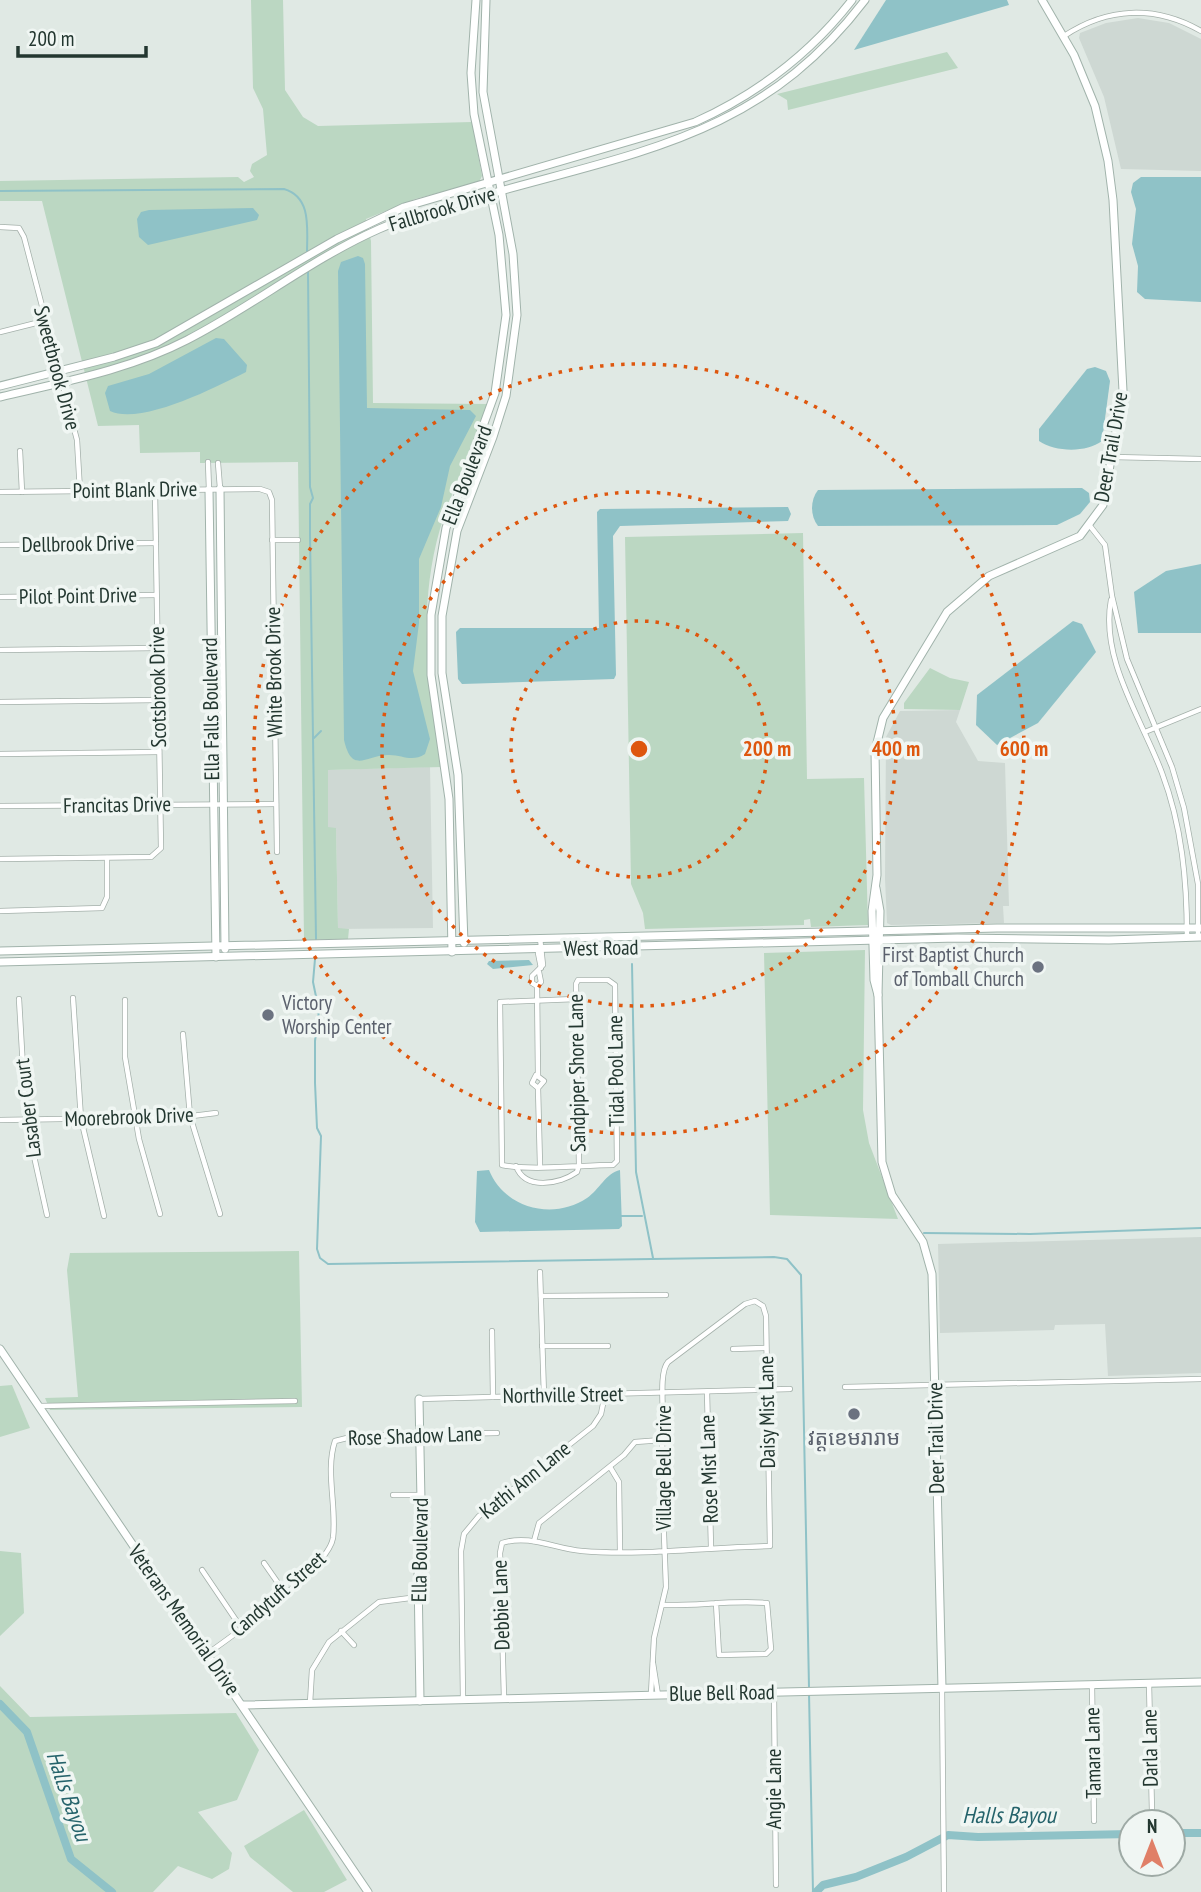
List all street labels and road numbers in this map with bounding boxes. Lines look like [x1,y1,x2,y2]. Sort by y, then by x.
street label: Fallbrook Drive [385,180,498,238]
street label: Sweetbrook Drive [28,303,87,433]
street label: Deer Trail Drive [1088,390,1133,504]
street label: Ella Boulevard [435,421,498,528]
street label: Point Blank Drive [72,475,198,504]
street label: Dellbrook Drive [21,529,135,558]
street label: Pilot Point Drive [19,581,137,610]
street label: White Brook Drive [259,606,288,738]
street label: Scotsbrook Drive [143,626,172,748]
street label: Ella Falls Boulevard [196,637,225,781]
street label: Francitas Drive [63,790,171,819]
street label: West Road [563,933,639,962]
street label: Sandpiper Shore Lane [562,994,591,1152]
street label: Tidal Pool Lane [601,1015,630,1127]
street label: Lasaber Court [8,1057,47,1159]
street label: Moorebrook Drive [64,1101,194,1132]
street label: Daisy Mist Lane [752,1355,781,1469]
street label: Northville Street [502,1380,624,1409]
street label: Deer Trail Drive [921,1382,950,1494]
street label: Village Bell Drive [650,1405,677,1532]
street label: Rose Mist Lane [693,1414,724,1524]
street label: Rose Shadow Lane [347,1420,483,1451]
street label: Kathi Ann Lane [474,1435,576,1524]
street label: Ella Boulevard [405,1498,434,1602]
street label: Veterans Memorial Drive [122,1538,246,1700]
street label: Candytuft Street [224,1545,331,1642]
street label: Debbie Lane [485,1559,516,1651]
street label: Blue Bell Road [669,1678,775,1707]
street label: Tamara Lane [1078,1707,1107,1799]
street label: Darla Lane [1135,1709,1164,1787]
street label: Angie Lane [760,1749,787,1829]

